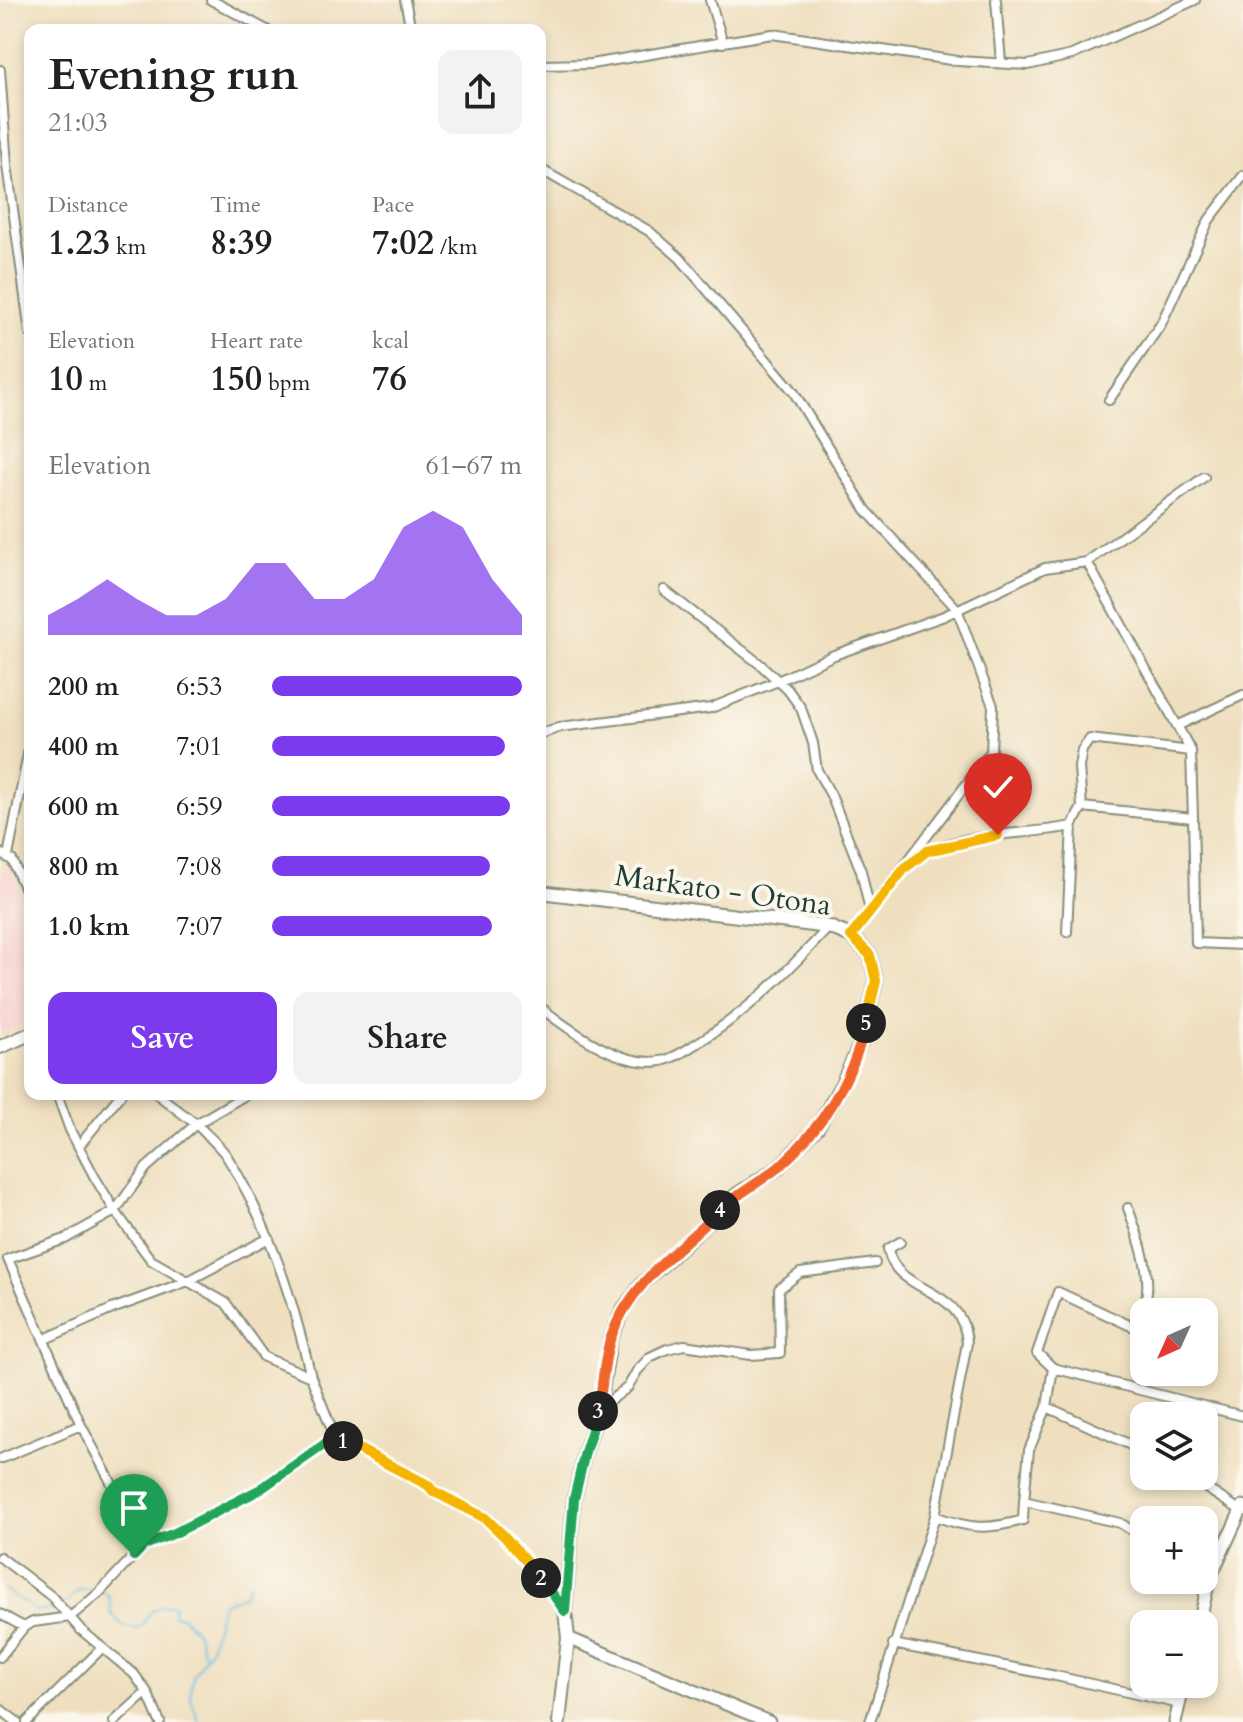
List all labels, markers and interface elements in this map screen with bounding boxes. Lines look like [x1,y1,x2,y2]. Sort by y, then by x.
text: Evening run [48,45,298,105]
button: share [438,50,522,134]
text: 21:03 [48,105,108,140]
text: Distance [48,190,128,220]
text: Time [210,190,261,220]
text: Pace [372,190,415,220]
text: 1.23 [48,220,110,266]
text: 8:39 [210,220,272,266]
text: 7:02 [372,220,434,266]
text: km [110,232,146,262]
text: /km [434,232,478,262]
text: Elevation [48,326,135,356]
text: Heart rate [210,326,303,356]
text: kcal [372,326,409,356]
text: 10 [48,356,83,402]
text: 150 [210,356,262,402]
text: 76 [372,356,407,402]
text: m [83,368,107,398]
text: bpm [262,368,310,398]
text: Elevation [48,448,151,483]
text: 61–67 m [425,448,522,483]
text: 200 m [48,669,119,704]
text: 6:53 [176,669,223,704]
text: 400 m [48,729,119,764]
text: 7:01 [176,729,223,764]
pin [964,753,1032,835]
icon: check [976,765,1020,809]
text: 600 m [48,789,119,824]
text: 6:59 [176,789,223,824]
text: 800 m [48,849,119,884]
text: 7:08 [176,849,223,884]
street label: Markato - Otona [612,855,834,926]
text: 1.0 km [48,909,129,944]
text: 7:07 [176,909,223,944]
button: Save [48,992,277,1084]
button: Share [293,992,522,1084]
pin: 5 [846,1003,886,1043]
text: 5 [860,1008,872,1038]
pin: 4 [700,1190,740,1230]
text: 4 [714,1195,726,1225]
north arrow [1130,1298,1218,1386]
map controls [1130,1298,1218,1698]
pin: 3 [578,1391,618,1431]
text: 3 [592,1396,604,1426]
button: layers [1130,1402,1218,1490]
pin: 1 [323,1421,363,1461]
text: 1 [337,1426,349,1456]
pin [100,1474,168,1556]
icon: arrive [112,1486,156,1530]
button: + [1130,1506,1218,1594]
pin: 2 [521,1558,561,1598]
text: 2 [535,1563,547,1593]
button: − [1130,1610,1218,1698]

